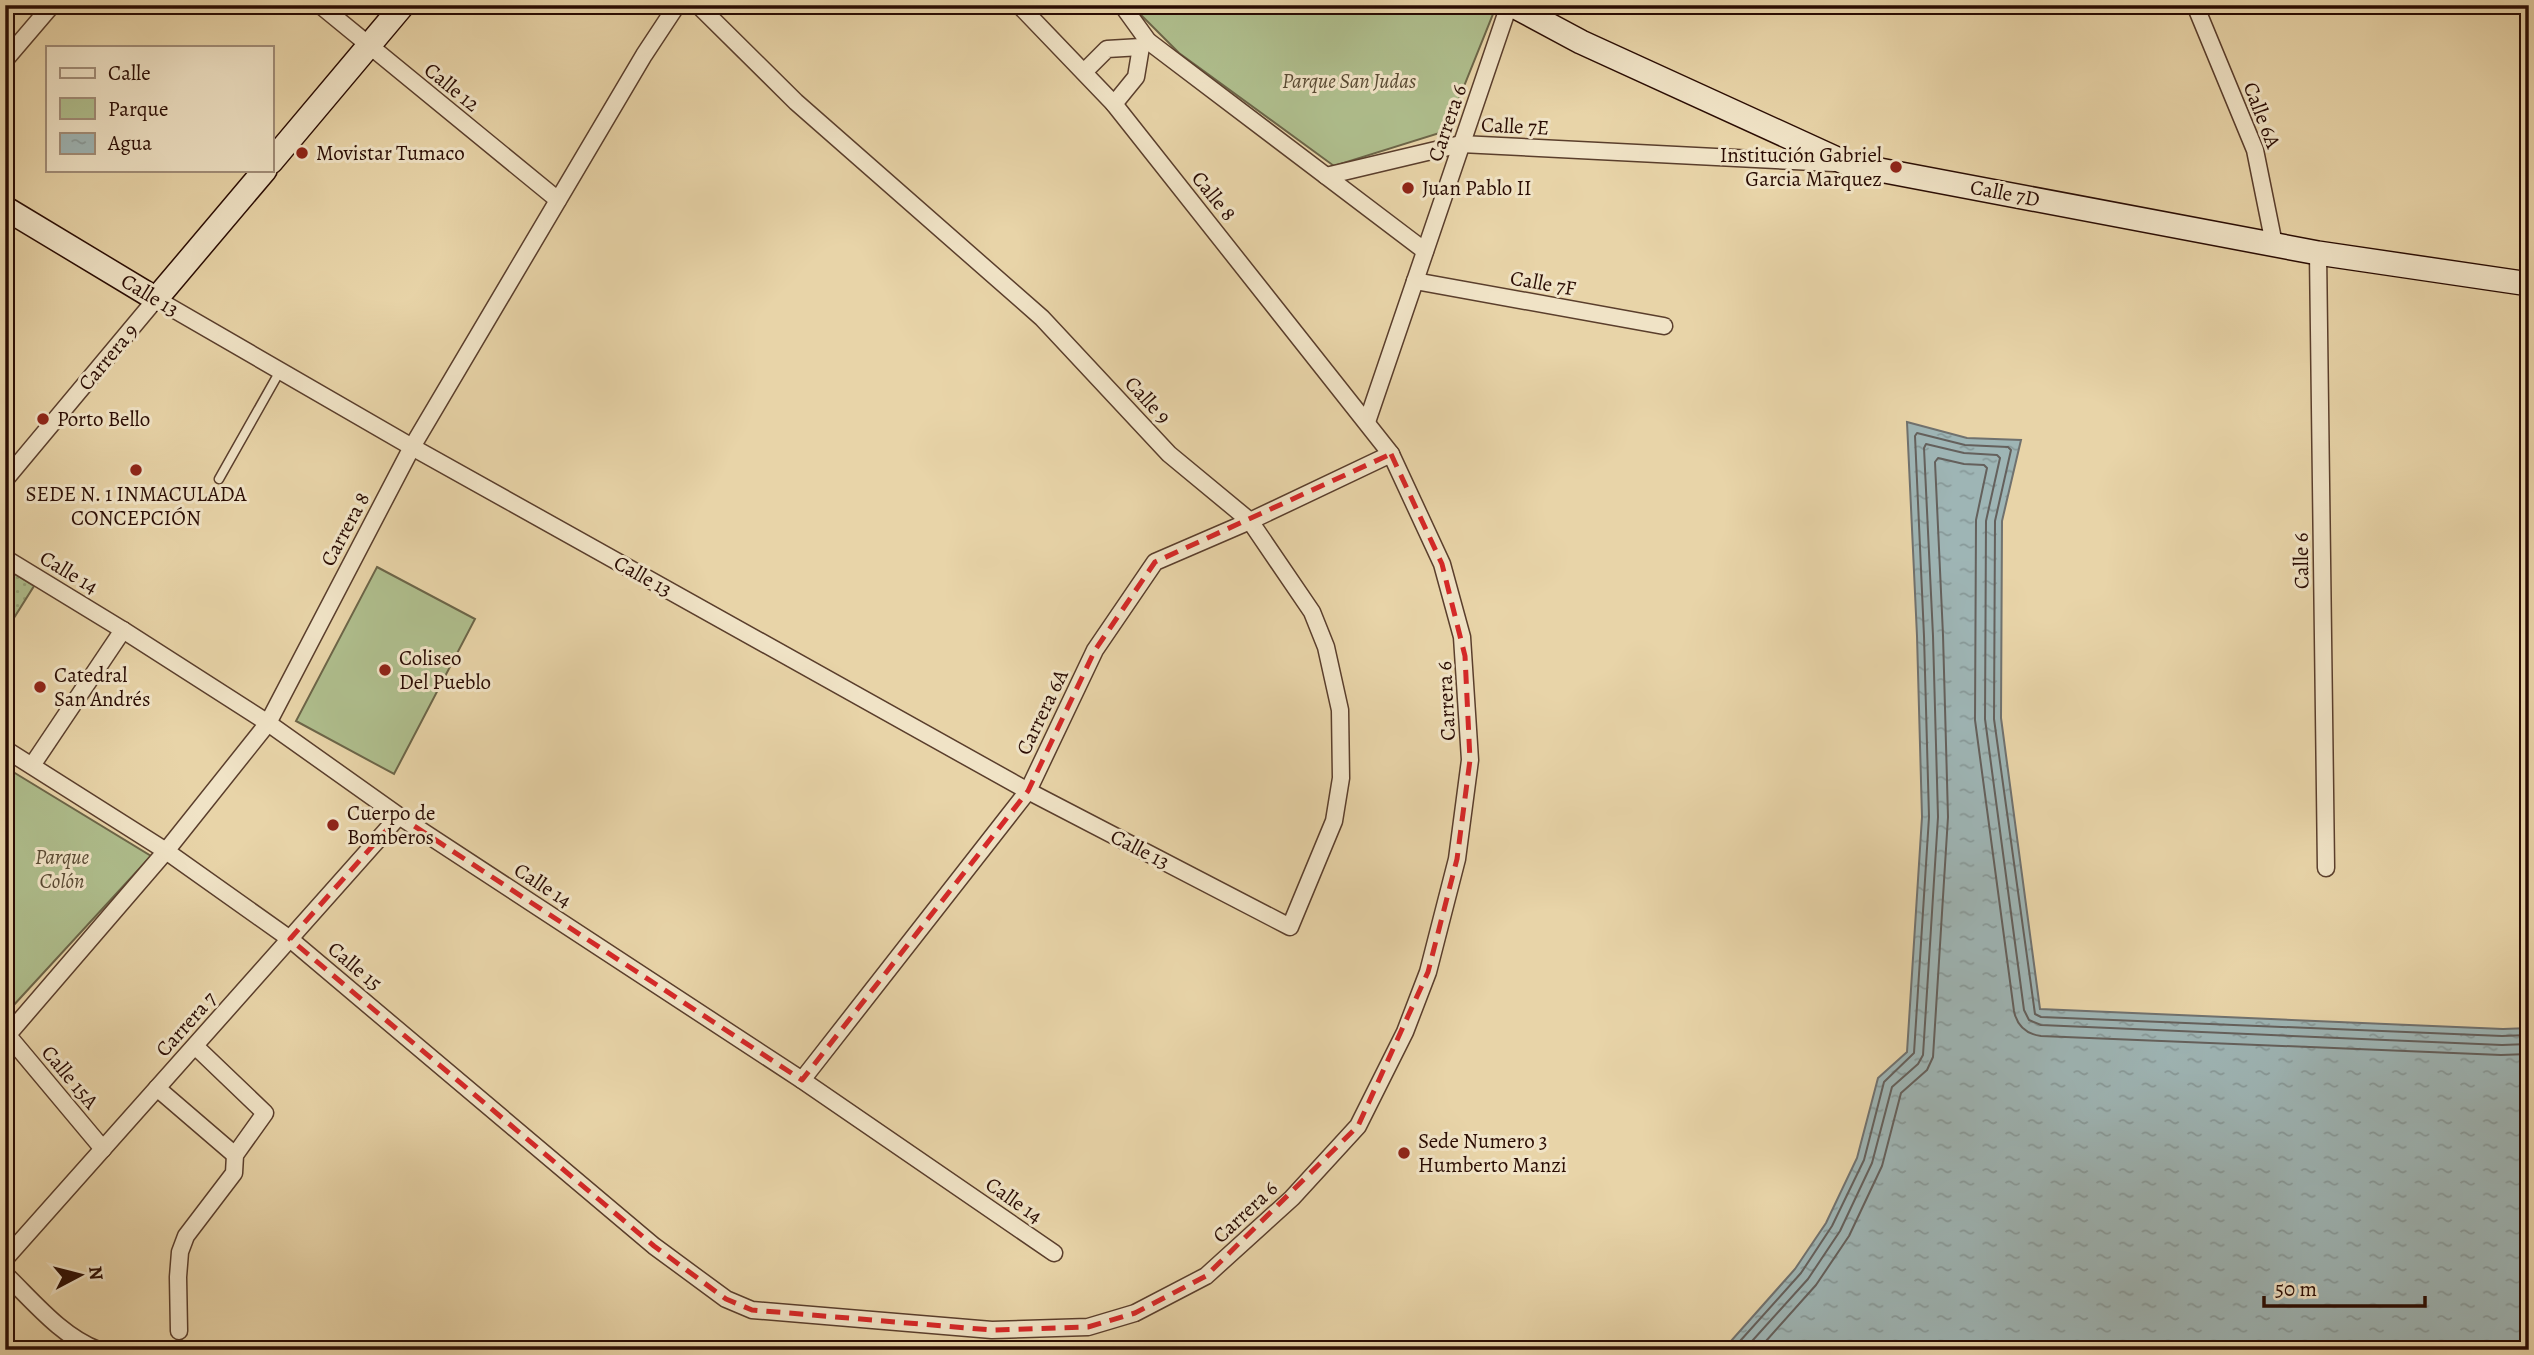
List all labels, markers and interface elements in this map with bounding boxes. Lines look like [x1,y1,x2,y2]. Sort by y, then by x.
legend [46,46,273,172]
street label: Calle 12 [418,56,486,118]
text: Calle [108,59,151,87]
park label: Parque San Judas [1282,67,1416,95]
street label: Calle 6A [2237,78,2288,153]
street label: Carrera 6 [1421,80,1473,165]
text: Parque [108,95,168,123]
street label: Calle 7E [1480,110,1550,142]
text: Agua [107,129,152,157]
place label: Movistar Tumaco [316,139,465,167]
place label: Institución Gabriel Garcia Marquez [1720,141,1882,193]
marker: Movistar Tumaco [294,145,310,161]
marker: Institución Gabriel Garcia Marquez [1888,159,1904,175]
street label: Calle 8 [1185,165,1243,227]
street label: Calle 7D [1968,173,2042,213]
place label: Juan Pablo II [1422,174,1532,202]
marker: Juan Pablo II [1400,180,1416,196]
street label: Calle 7F [1508,263,1578,303]
street label: Calle 13 [116,267,184,323]
street label: Carrera 9 [72,318,144,396]
street label: Calle 9 [1119,370,1177,430]
place label: Porto Bello [57,405,150,433]
marker: Porto Bello [35,411,51,427]
marker: SEDE N. 1 INMACULADA CONCEPCIÓN [128,462,144,478]
place label: SEDE N. 1 INMACULADA CONCEPCIÓN [25,480,247,532]
street label: Carrera 8 [314,487,376,571]
street label: Calle 6 [2287,532,2315,589]
street label: Calle 14 [35,544,103,600]
street label: Calle 13 [609,549,677,603]
place label: Coliseo Del Pueblo [399,644,491,696]
street label: Carrera 6 [1430,660,1462,742]
place label: Catedral San Andrés [54,661,150,713]
marker: Coliseo Del Pueblo [377,662,393,678]
street label: Carrera 6A [1009,664,1075,759]
marker: Catedral San Andrés [32,679,48,695]
place label: Cuerpo de Bomberos [347,799,435,851]
marker: Cuerpo de Bomberos [325,817,341,833]
street label: Calle 13 [1106,822,1174,876]
park label: Parque Colón [35,843,89,895]
street label: Calle 14 [509,856,577,914]
street label: Calle 15 [322,935,388,997]
street label: Carrera 7 [149,985,223,1063]
street label: Calle 15A [35,1039,105,1115]
place label: Sede Numero 3 Humberto Manzi [1418,1127,1567,1179]
marker: Sede Numero 3 Humberto Manzi [1396,1145,1412,1161]
street label: Calle 14 [980,1170,1048,1230]
street label: Carrera 6 [1206,1174,1284,1249]
north arrow [46,1240,116,1310]
scale bar [2264,1264,2426,1308]
text: N [82,1265,110,1282]
text: 50 m [2275,1275,2317,1303]

